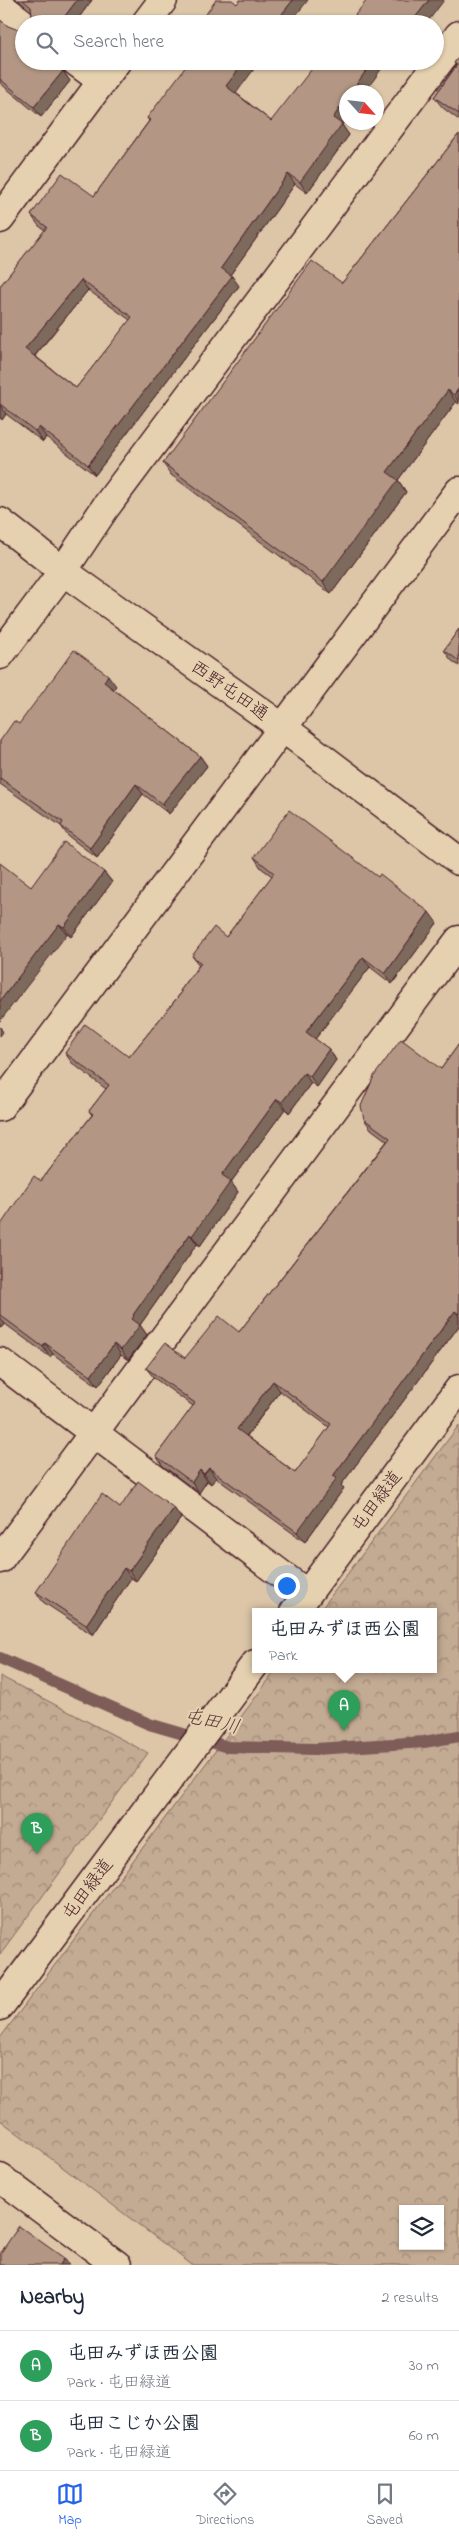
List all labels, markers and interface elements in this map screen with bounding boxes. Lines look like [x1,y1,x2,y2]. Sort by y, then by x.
search box [15,15,444,70]
icon: search [33,29,61,57]
text: Search here [73,29,164,56]
north arrow [339,85,384,130]
street label: 西野屯田通 [185,655,273,728]
street label: 屯田緑道 [346,1466,410,1539]
your location [274,1573,300,1599]
popup [252,1608,437,1673]
text: 屯田みずほ西公園 [269,1617,420,1644]
text: Park [269,1644,298,1668]
pin: A [328,1690,360,1731]
water label: 屯田川 [181,1703,242,1742]
pin: B [21,1813,53,1854]
street label: 屯田緑道 [57,1854,121,1927]
map controls [399,2205,444,2250]
button: layers [399,2205,444,2250]
text: Nearby [20,2283,84,2313]
text: 2 results [381,2286,439,2310]
text: 屯田みずほ西公園 [67,2341,219,2368]
text: A [31,2354,41,2378]
text: 30 m [409,2354,439,2378]
text: Park · 屯田緑道 [67,2371,171,2395]
text: 屯田こじか公園 [67,2411,200,2438]
text: B [31,2424,41,2448]
text: 60 m [409,2424,439,2448]
text: Park · 屯田緑道 [67,2441,171,2465]
tab: Map [56,2480,84,2531]
tab: Directions [196,2480,254,2531]
tab: Saved [366,2480,403,2531]

